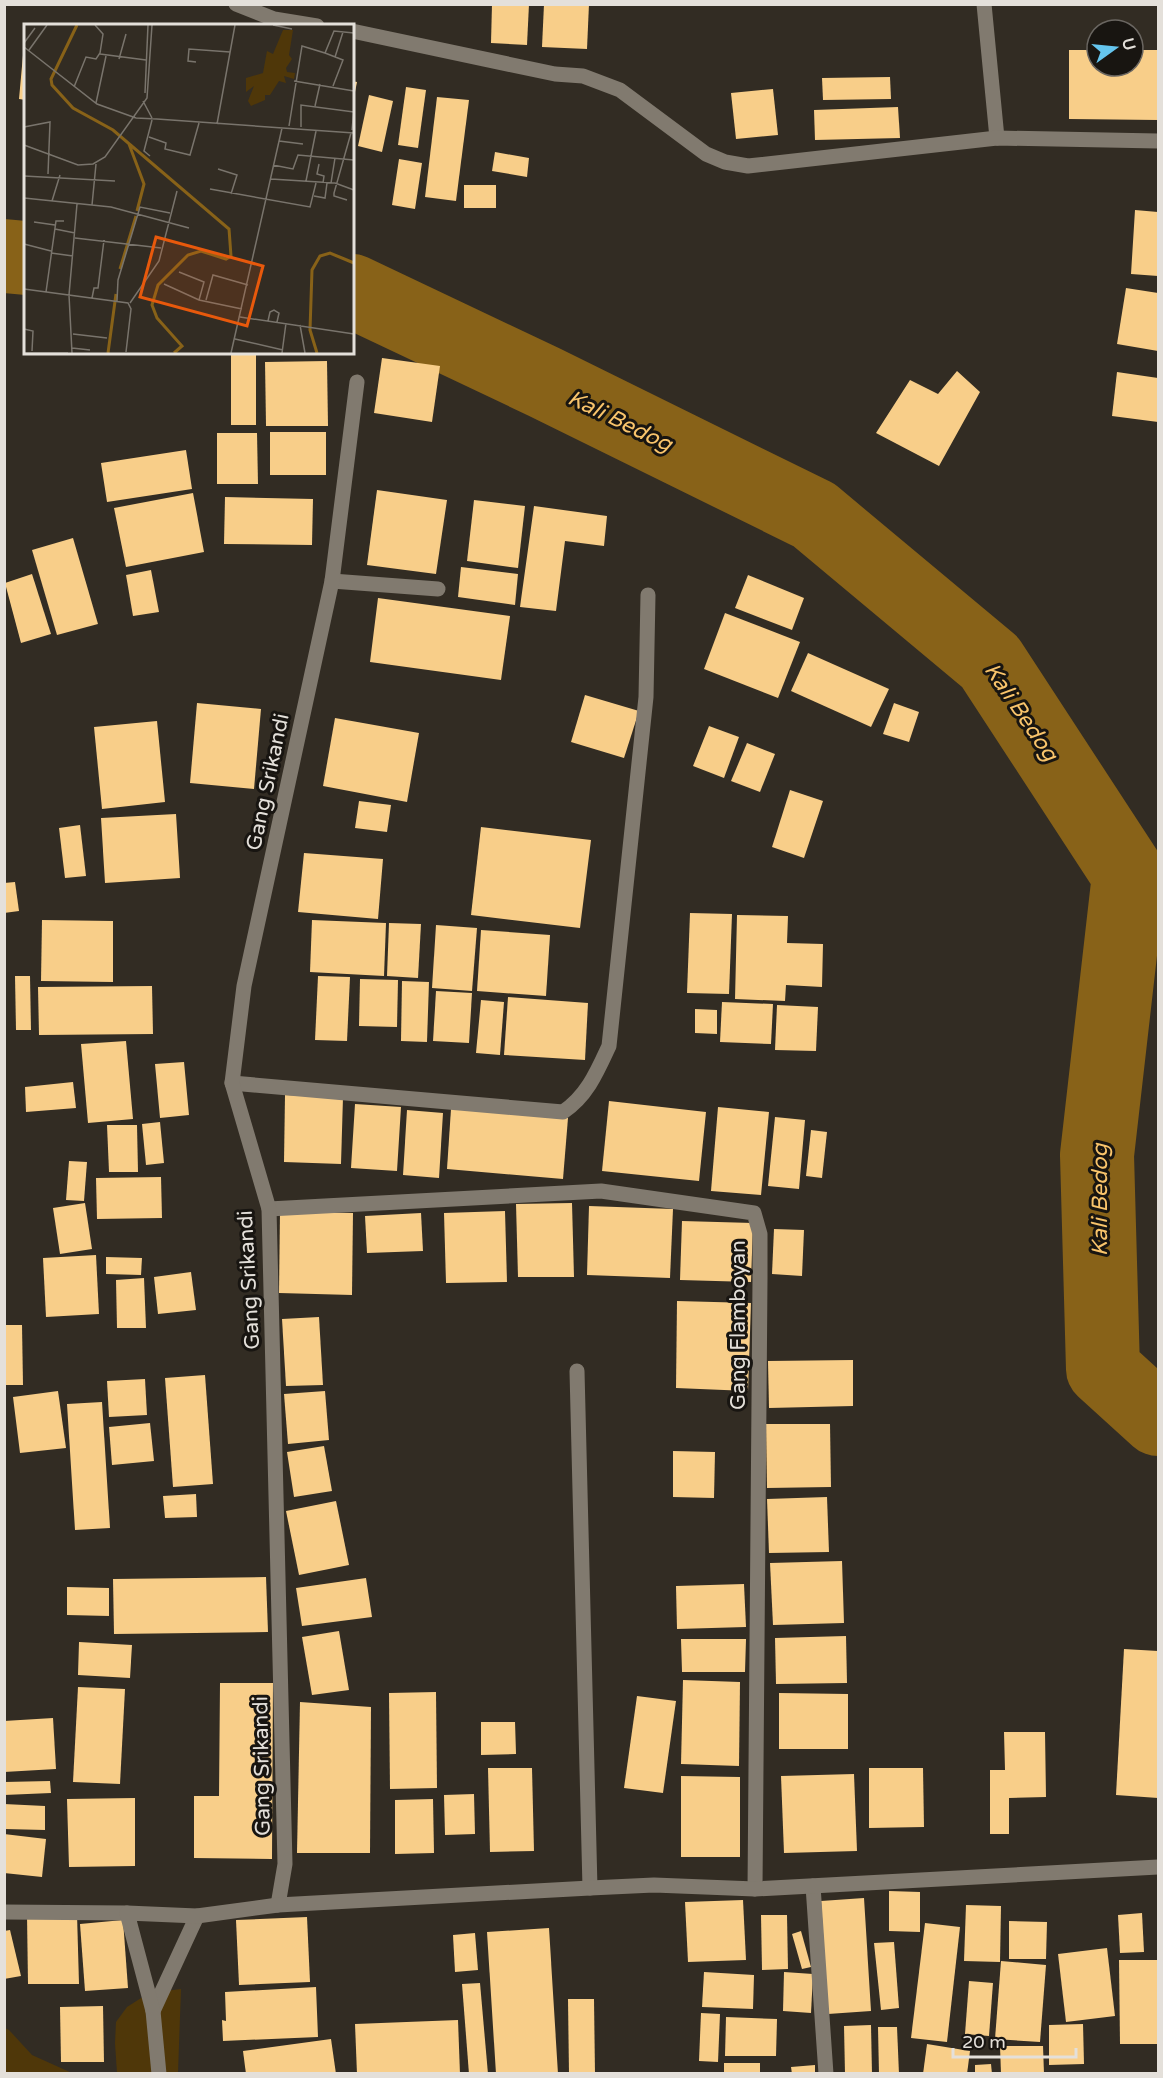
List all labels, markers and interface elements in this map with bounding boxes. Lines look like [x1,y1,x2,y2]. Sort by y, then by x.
north arrow [1085,18,1145,78]
inset map [24,24,354,354]
text: U [1117,36,1140,53]
water label: Kali Bedog [564,385,677,458]
water label: Kali Bedog [979,658,1064,767]
street label: Gang Srikandi [241,711,295,853]
water label: Kali Bedog [1087,1143,1113,1256]
street label: Gang Srikandi [233,1210,265,1350]
street label: Gang Flamboyan [726,1240,751,1410]
street label: Gang Srikandi [248,1696,276,1836]
scale bar [953,2021,1076,2059]
text: 20 m [962,2031,1006,2053]

